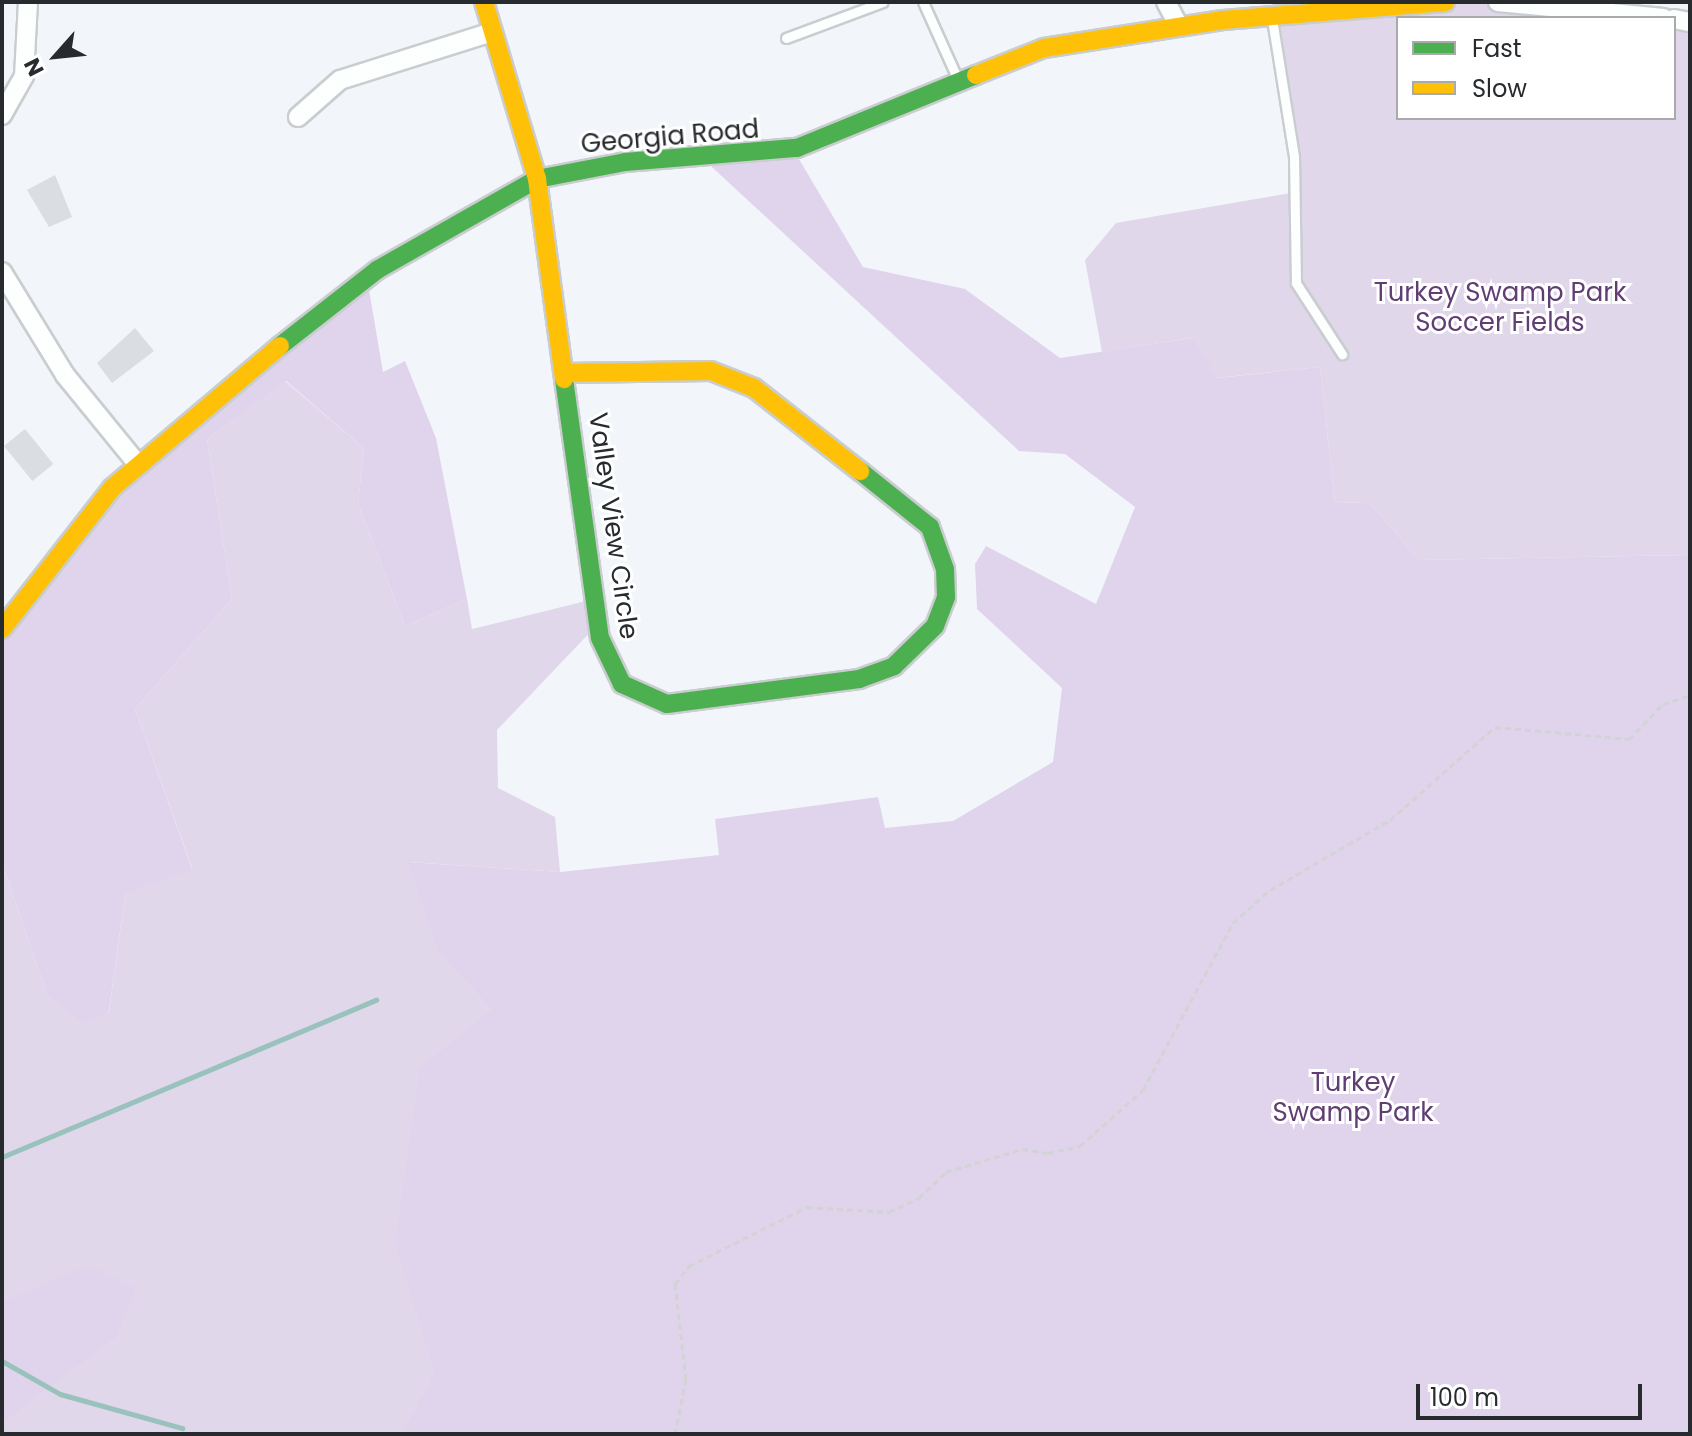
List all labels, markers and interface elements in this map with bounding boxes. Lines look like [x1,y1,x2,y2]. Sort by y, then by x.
north arrow [16,16,96,96]
legend [1396,16,1676,120]
text: Fast [1472,32,1522,65]
text: N [17,53,52,82]
text: Slow [1472,72,1527,105]
street label: Georgia Road [580,114,760,160]
park label: Turkey Swamp Park Soccer Fields [1374,277,1626,338]
street label: Valley View Circle [582,411,644,641]
park label: Turkey Swamp Park [1272,1067,1434,1128]
scale bar [1420,1368,1646,1418]
text: 100 m [1430,1381,1499,1414]

